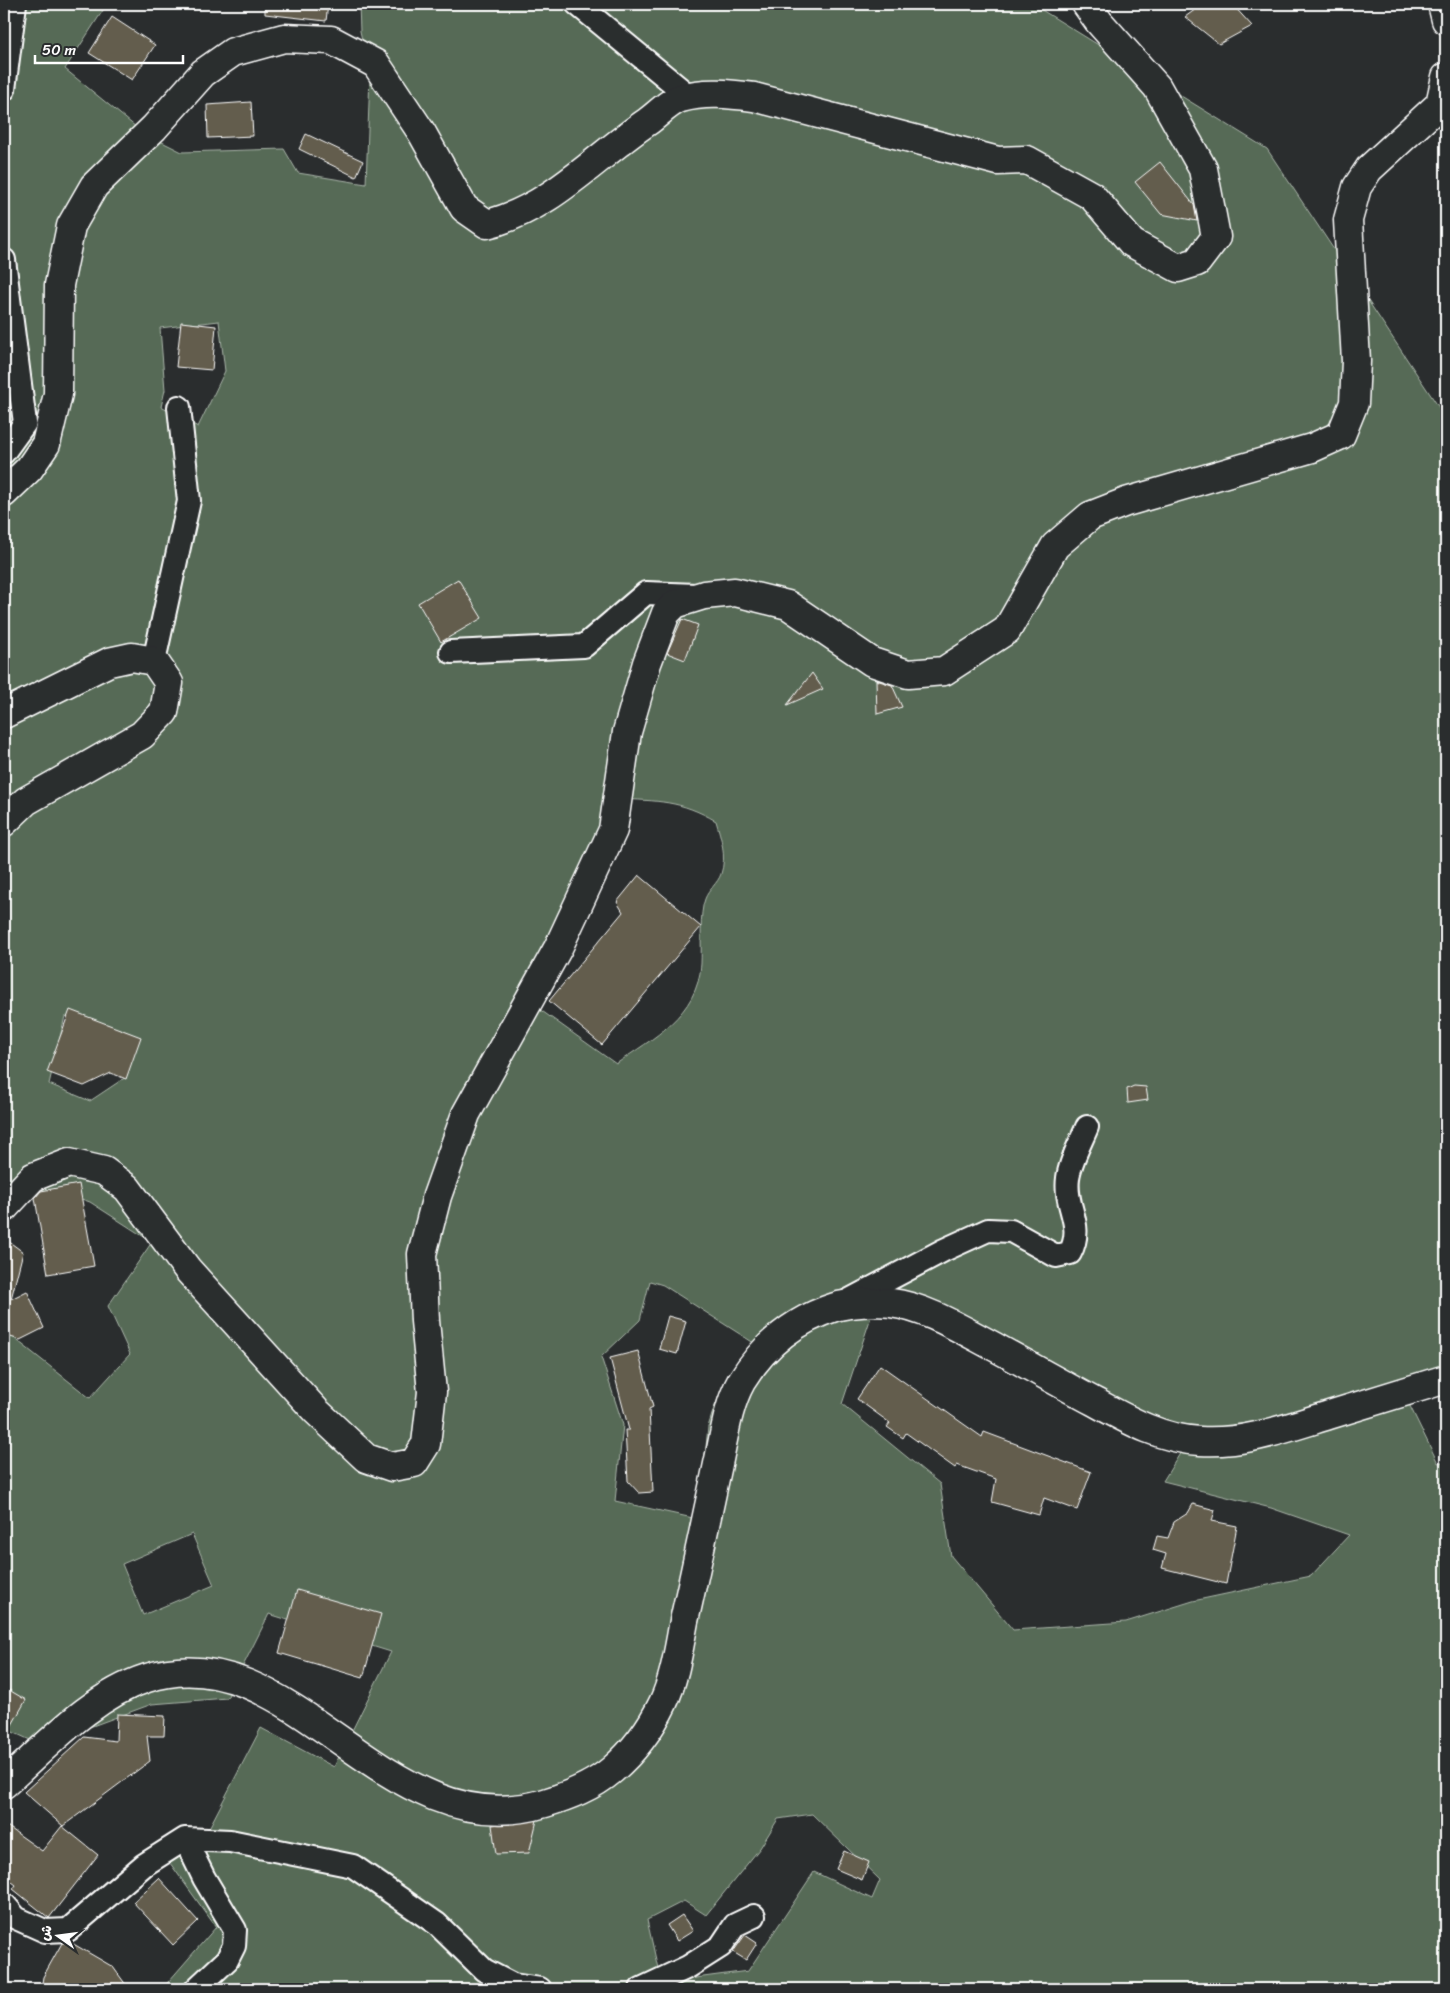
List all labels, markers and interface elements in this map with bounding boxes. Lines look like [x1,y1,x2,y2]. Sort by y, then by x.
scale bar [35,32,182,64]
text: 50 m [42,37,77,63]
north arrow [32,1910,82,1960]
text: ش [32,1922,60,1943]

